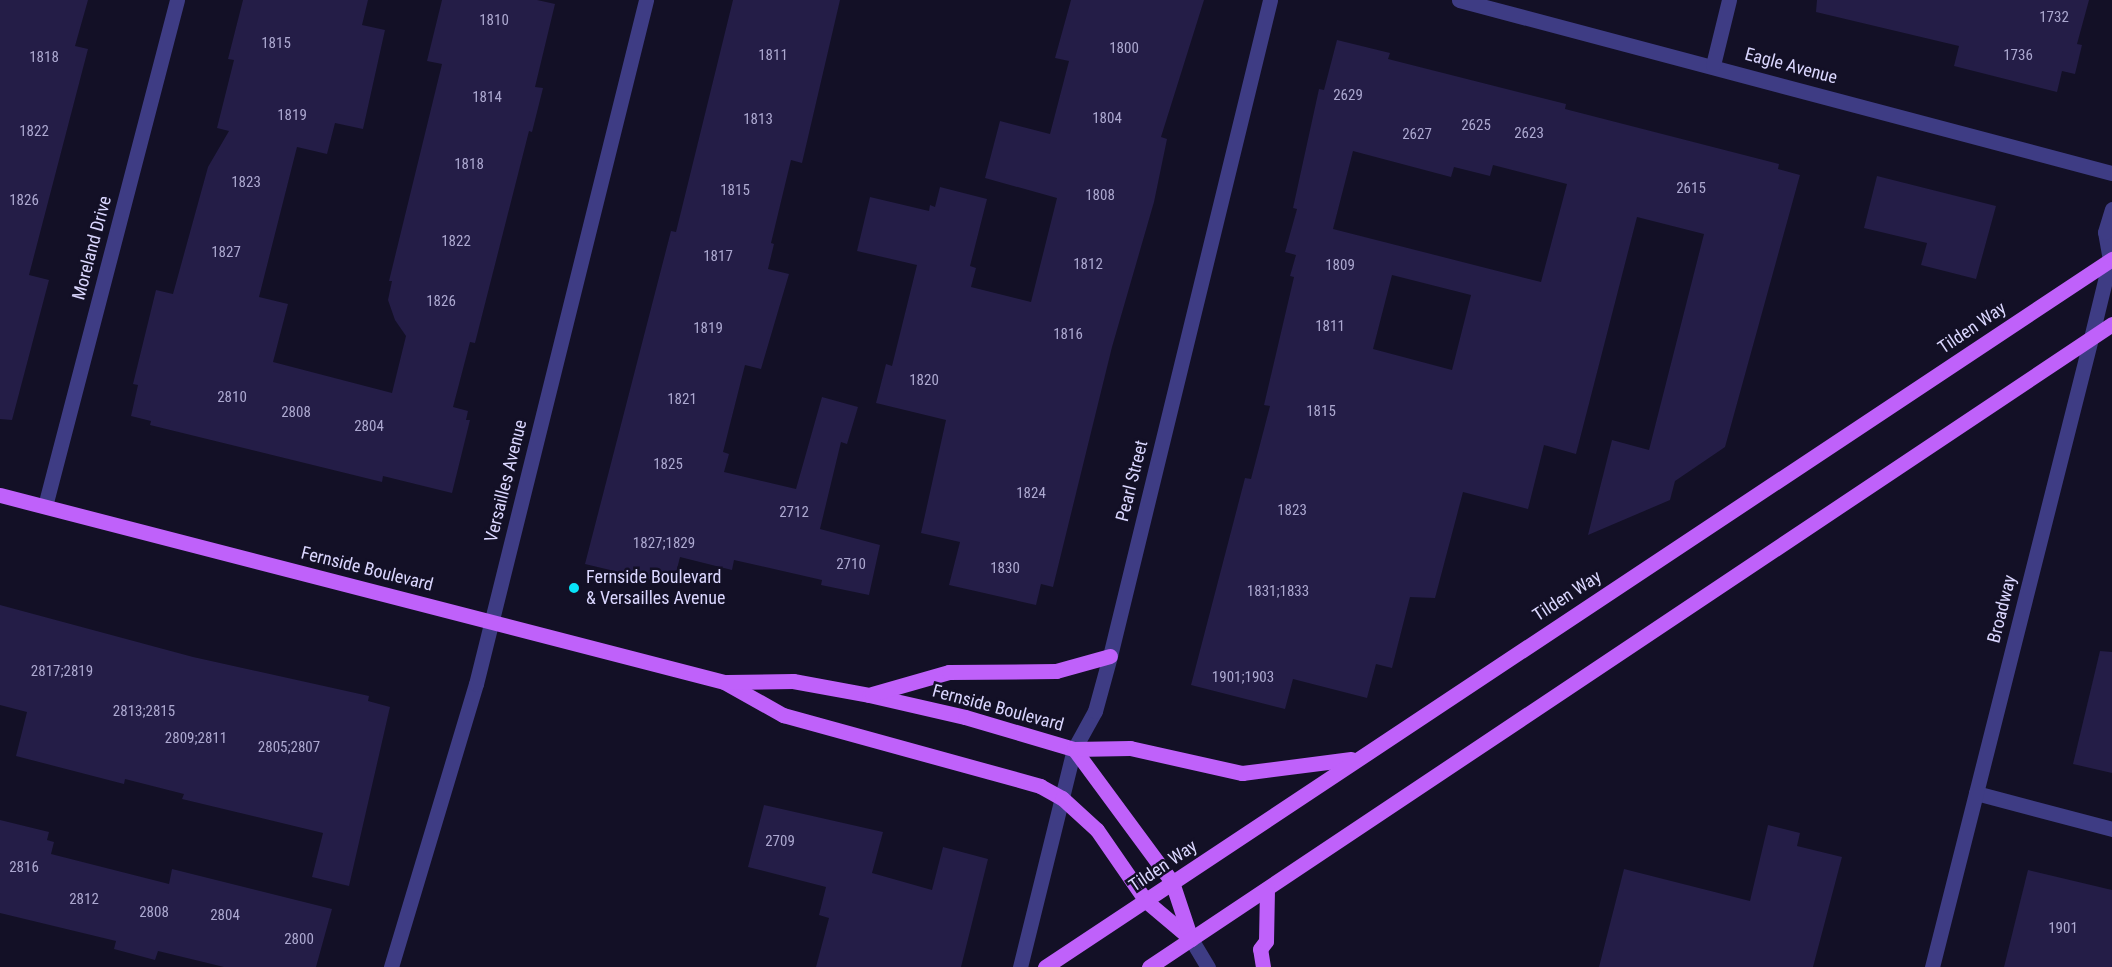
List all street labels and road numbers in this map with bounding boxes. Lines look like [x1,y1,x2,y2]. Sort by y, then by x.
street label: Eagle Avenue [1742,43,1840,89]
street label: Moreland Drive [68,194,116,302]
street label: Tilden Way [1934,297,2010,359]
street label: Versailles Avenue [480,418,532,544]
street label: Pearl Street [1111,438,1153,524]
street label: Fernside Boulevard [299,542,435,596]
street label: Tilden Way [1529,566,1605,626]
street label: Broadway [1983,573,2021,645]
street label: Fernside Boulevard [930,680,1066,736]
street label: Tilden Way [1125,835,1201,897]

